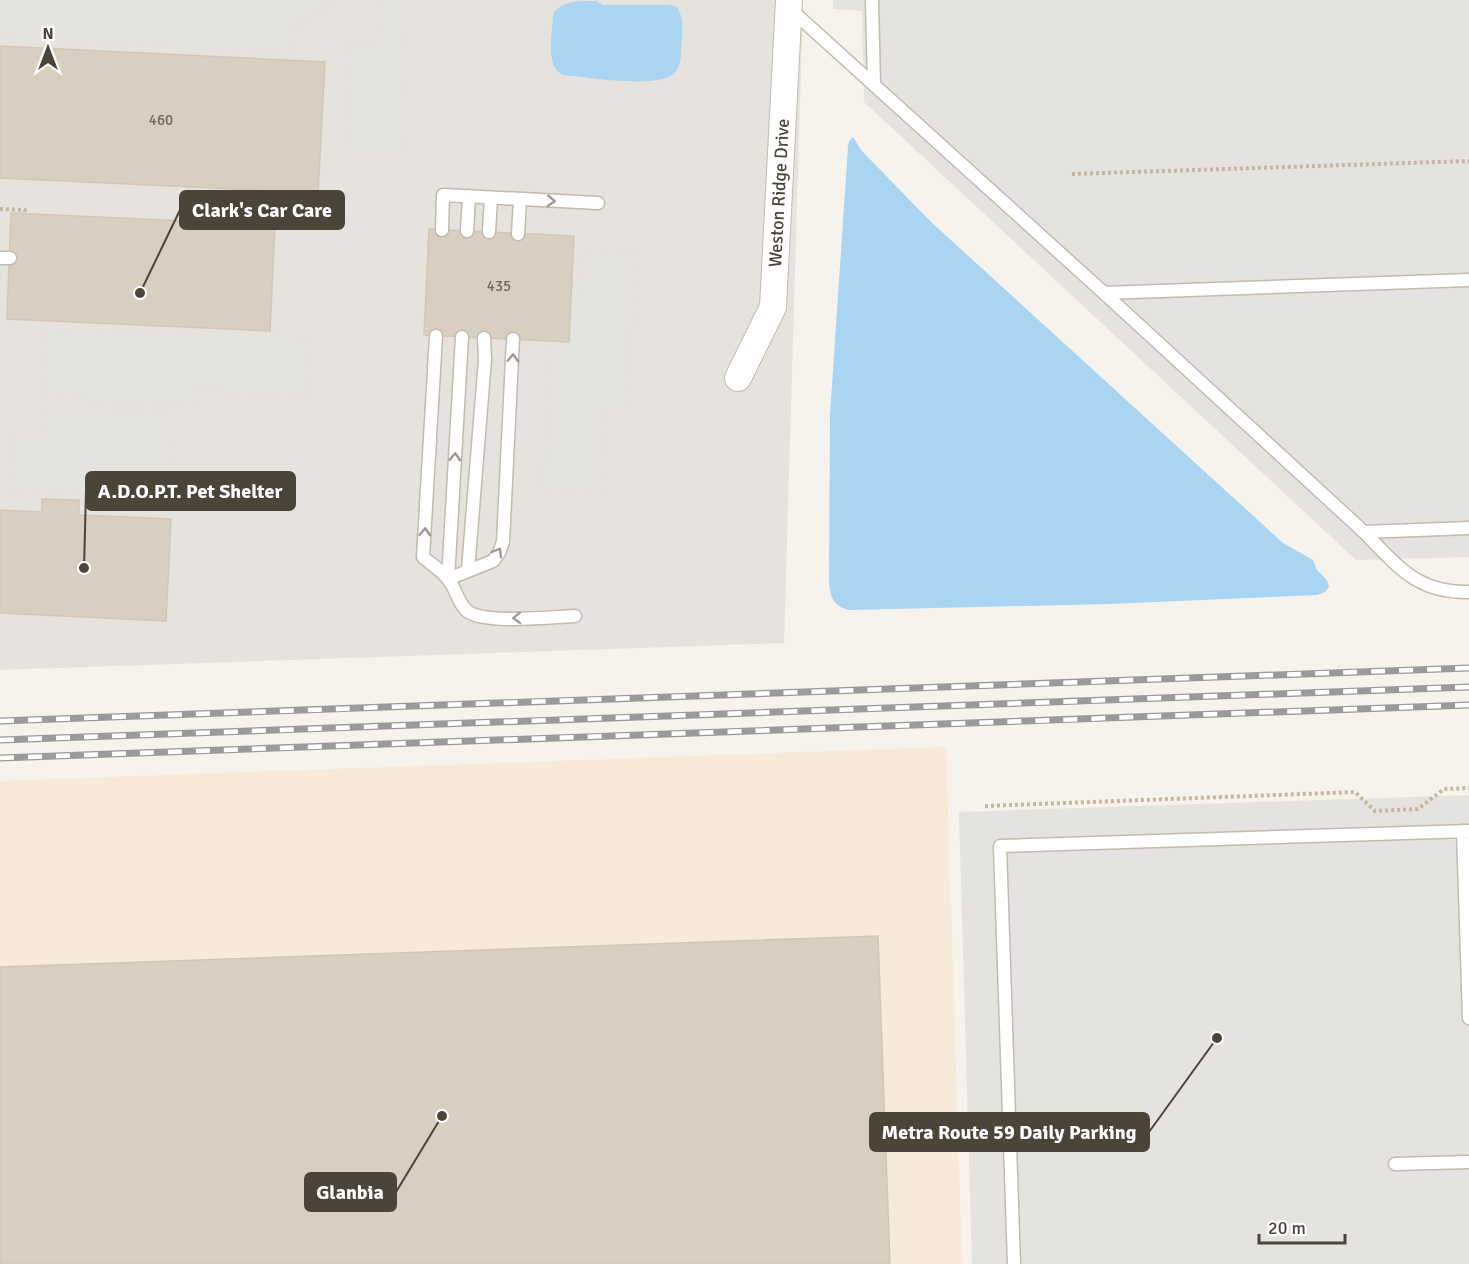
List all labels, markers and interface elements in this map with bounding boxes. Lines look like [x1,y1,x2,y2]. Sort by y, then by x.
north arrow [18,18,78,78]
text: N [42,24,54,44]
house number: 460 [149,111,173,129]
street label: Weston Ridge Drive [764,118,794,268]
callout: Clark's Car Care [180,191,344,229]
one-way arrow [546,194,555,207]
text: Clark's Car Care [192,198,332,223]
house number: 435 [487,277,511,295]
one-way arrow [506,354,519,363]
one-way arrow [449,453,462,462]
callout: A.D.O.P.T. Pet Shelter [86,472,295,510]
text: A.D.O.P.T. Pet Shelter [98,479,282,504]
one-way arrow [418,527,431,536]
one-way arrow [491,548,502,558]
one-way arrow [513,612,522,625]
callout: Metra Route 59 Daily Parking [870,1113,1149,1151]
text: Metra Route 59 Daily Parking [882,1120,1137,1145]
callout: Glanbia [305,1173,396,1211]
text: Glanbia [316,1180,384,1205]
scale bar [1259,1207,1344,1245]
text: 20 m [1268,1217,1306,1239]

